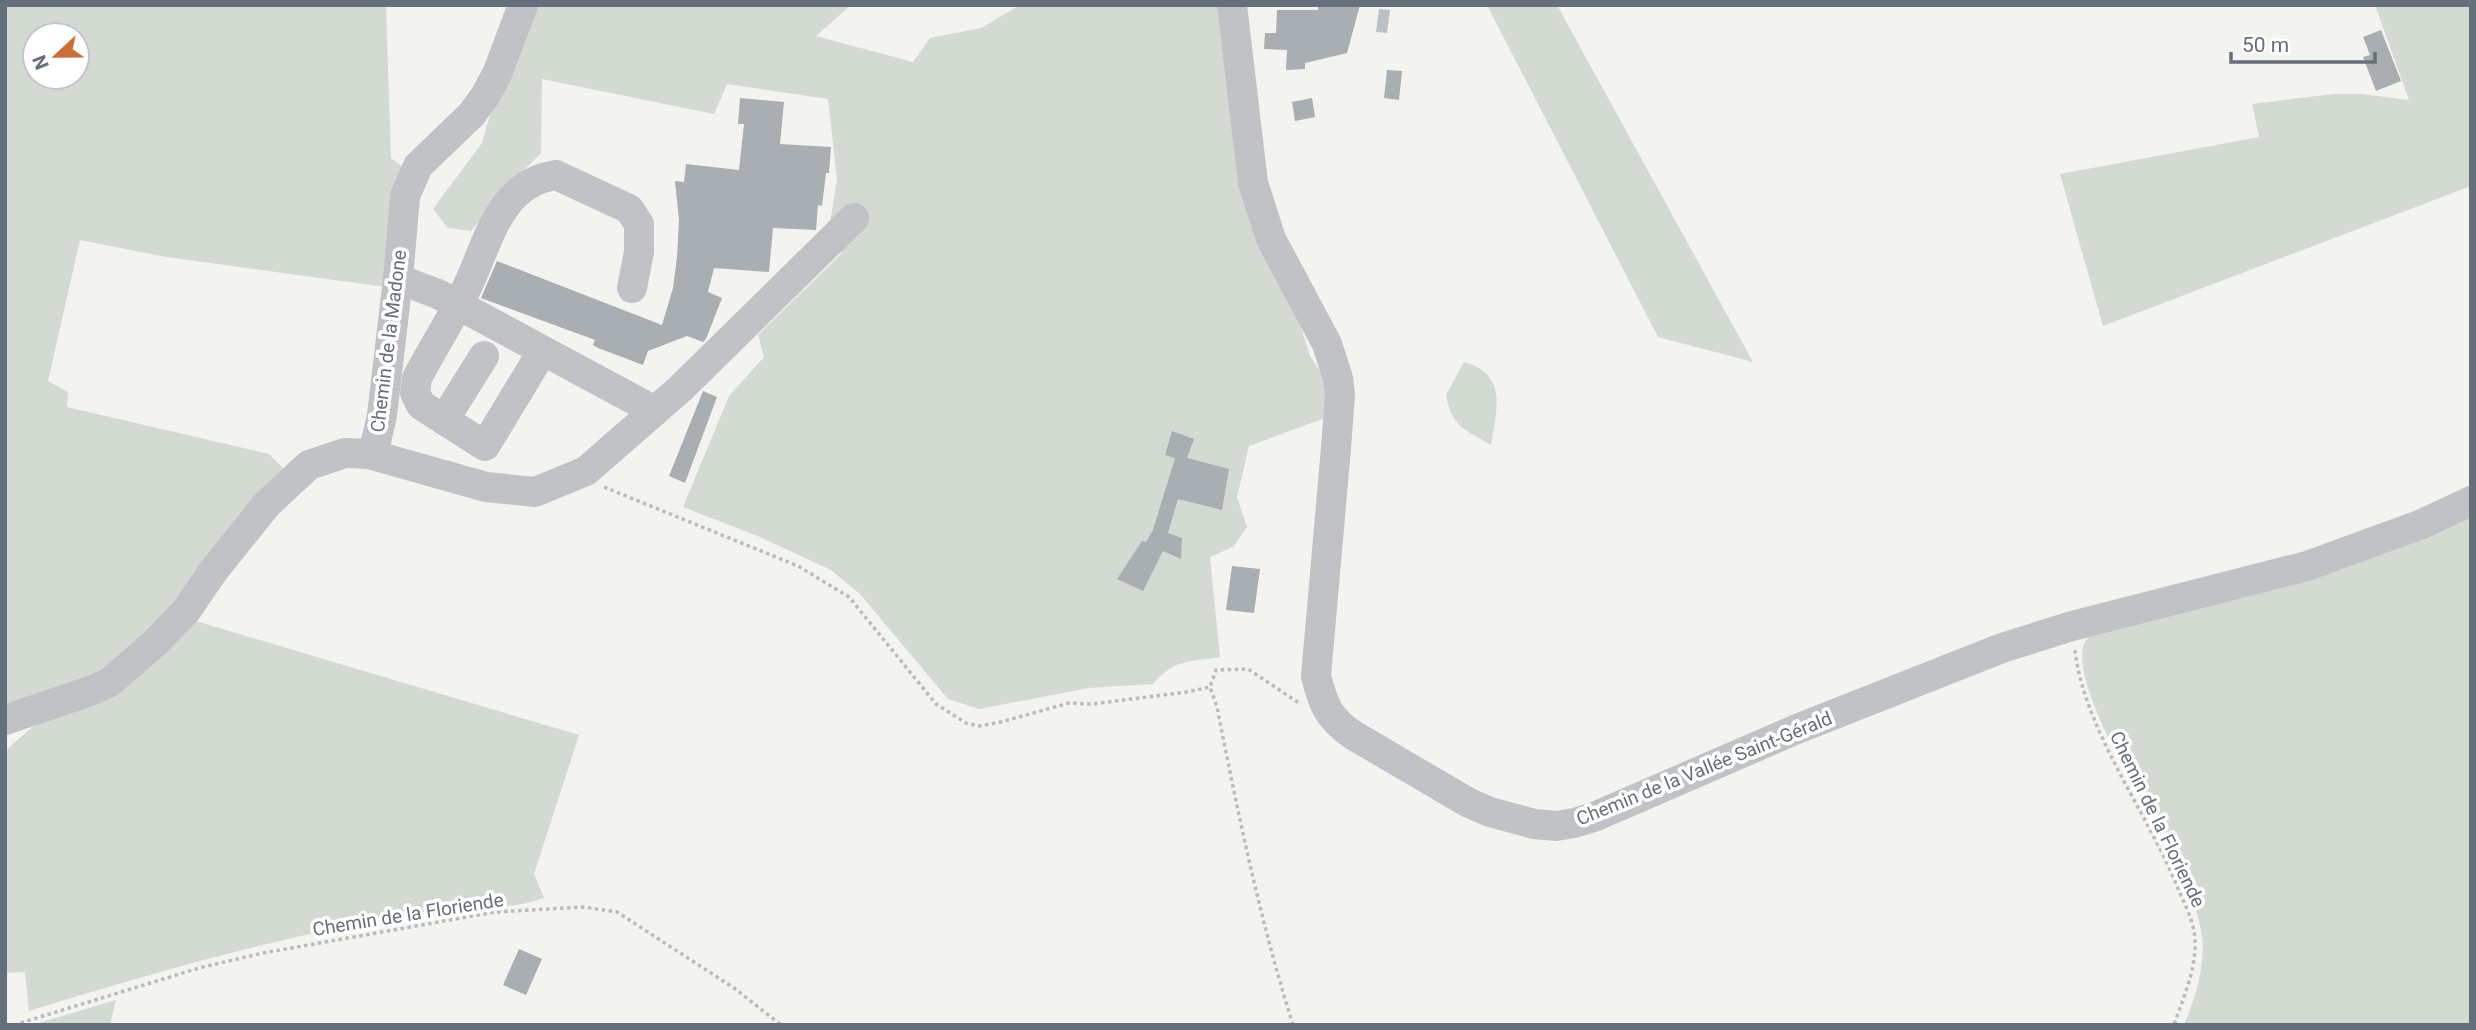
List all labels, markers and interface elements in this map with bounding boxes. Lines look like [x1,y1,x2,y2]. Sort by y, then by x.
north arrow [21,21,91,91]
scale bar [2231,21,2374,65]
text: 50 m [2242,33,2289,57]
text: N [28,52,54,73]
street label: Chemin de la Madone [366,249,411,434]
street label: Chemin de la Vallée Saint-Gérald [1573,707,1835,830]
street label: Chemin de la Floriende [2105,727,2210,911]
street label: Chemin de la Floriende [311,888,505,941]

